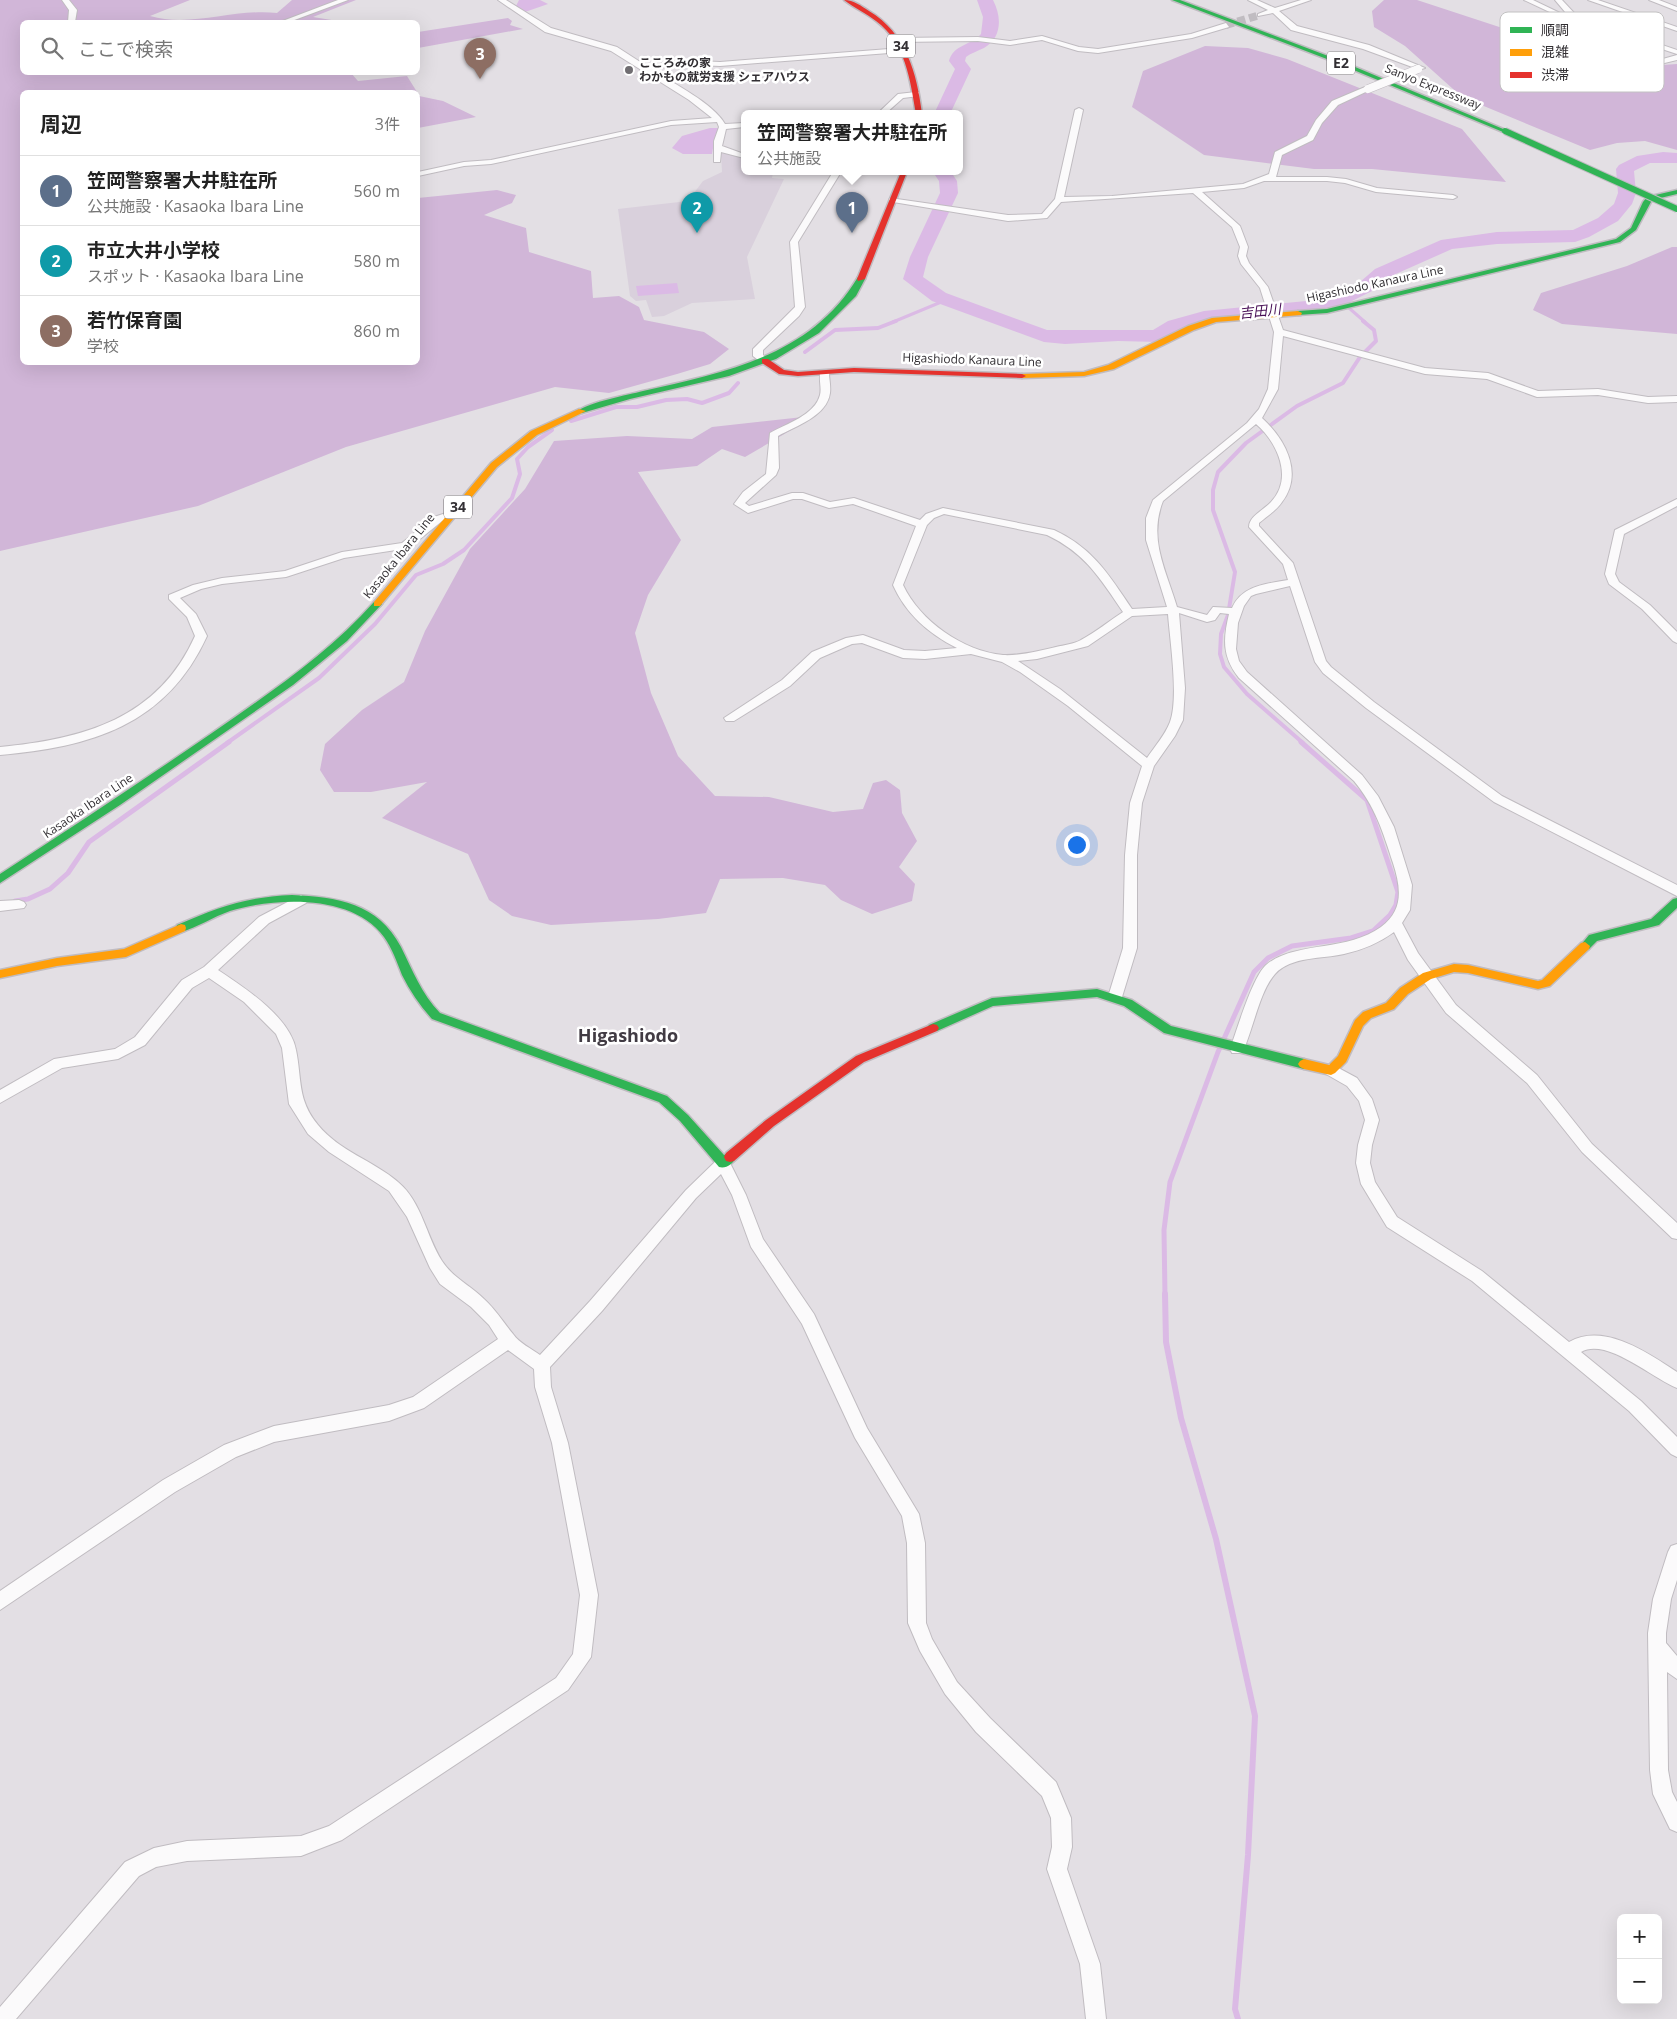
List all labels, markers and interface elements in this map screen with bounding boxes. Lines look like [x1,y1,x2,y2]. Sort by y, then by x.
legend [1500,12,1664,92]
search box [20,20,420,75]
text: 順調 [1541,20,1569,39]
icon: search [38,34,66,62]
road number: 34 [887,34,915,58]
text: ここで検索 [78,36,173,62]
pin: 3 [464,38,496,79]
text: 混雑 [1541,42,1569,61]
road number: E2 [1327,52,1355,74]
place label: こころみの家 わかもの就労支援 シェアハウス [639,54,810,85]
street label: Sanyo Expressway [1383,59,1485,114]
marker: こころみの家 わかもの就労支援 シェアハウス [623,64,635,76]
text: 渋滞 [1541,65,1569,84]
text: 周辺 [40,110,82,138]
popup [741,110,963,175]
text: 3件 [375,113,400,135]
text: 笠岡警察署大井駐在所 [757,119,947,145]
text: 公共施設 [757,147,821,169]
text: 笠岡警察署大井駐在所 [87,167,277,193]
text: 1 [51,180,61,202]
text: 560 m [354,180,400,202]
pin: 2 [681,192,713,233]
pin: 1 [836,192,868,233]
text: 公共施設 · Kasaoka Ibara Line [87,195,304,217]
text: 市立大井小学校 [87,237,220,263]
text: 2 [51,250,61,272]
text: 580 m [354,250,400,272]
street label: Higashiodo Kanaura Line [1305,261,1445,306]
text: スポット · Kasaoka Ibara Line [87,265,304,287]
water label: 吉田川 [1238,299,1284,322]
text: 若竹保育園 [87,307,182,333]
text: 3 [51,320,61,342]
text: 860 m [354,320,400,342]
text: 学校 [87,335,119,357]
street label: Higashiodo Kanaura Line [902,349,1042,370]
road number: 34 [444,496,472,518]
street label: Kasaoka Ibara Line [359,509,438,602]
street label: Kasaoka Ibara Line [39,769,136,842]
your location [1064,832,1090,858]
district label: Higashiodo [578,1023,678,1047]
map controls [1617,1914,1662,2004]
button: + [1617,1914,1662,1959]
button: − [1617,1959,1662,2004]

